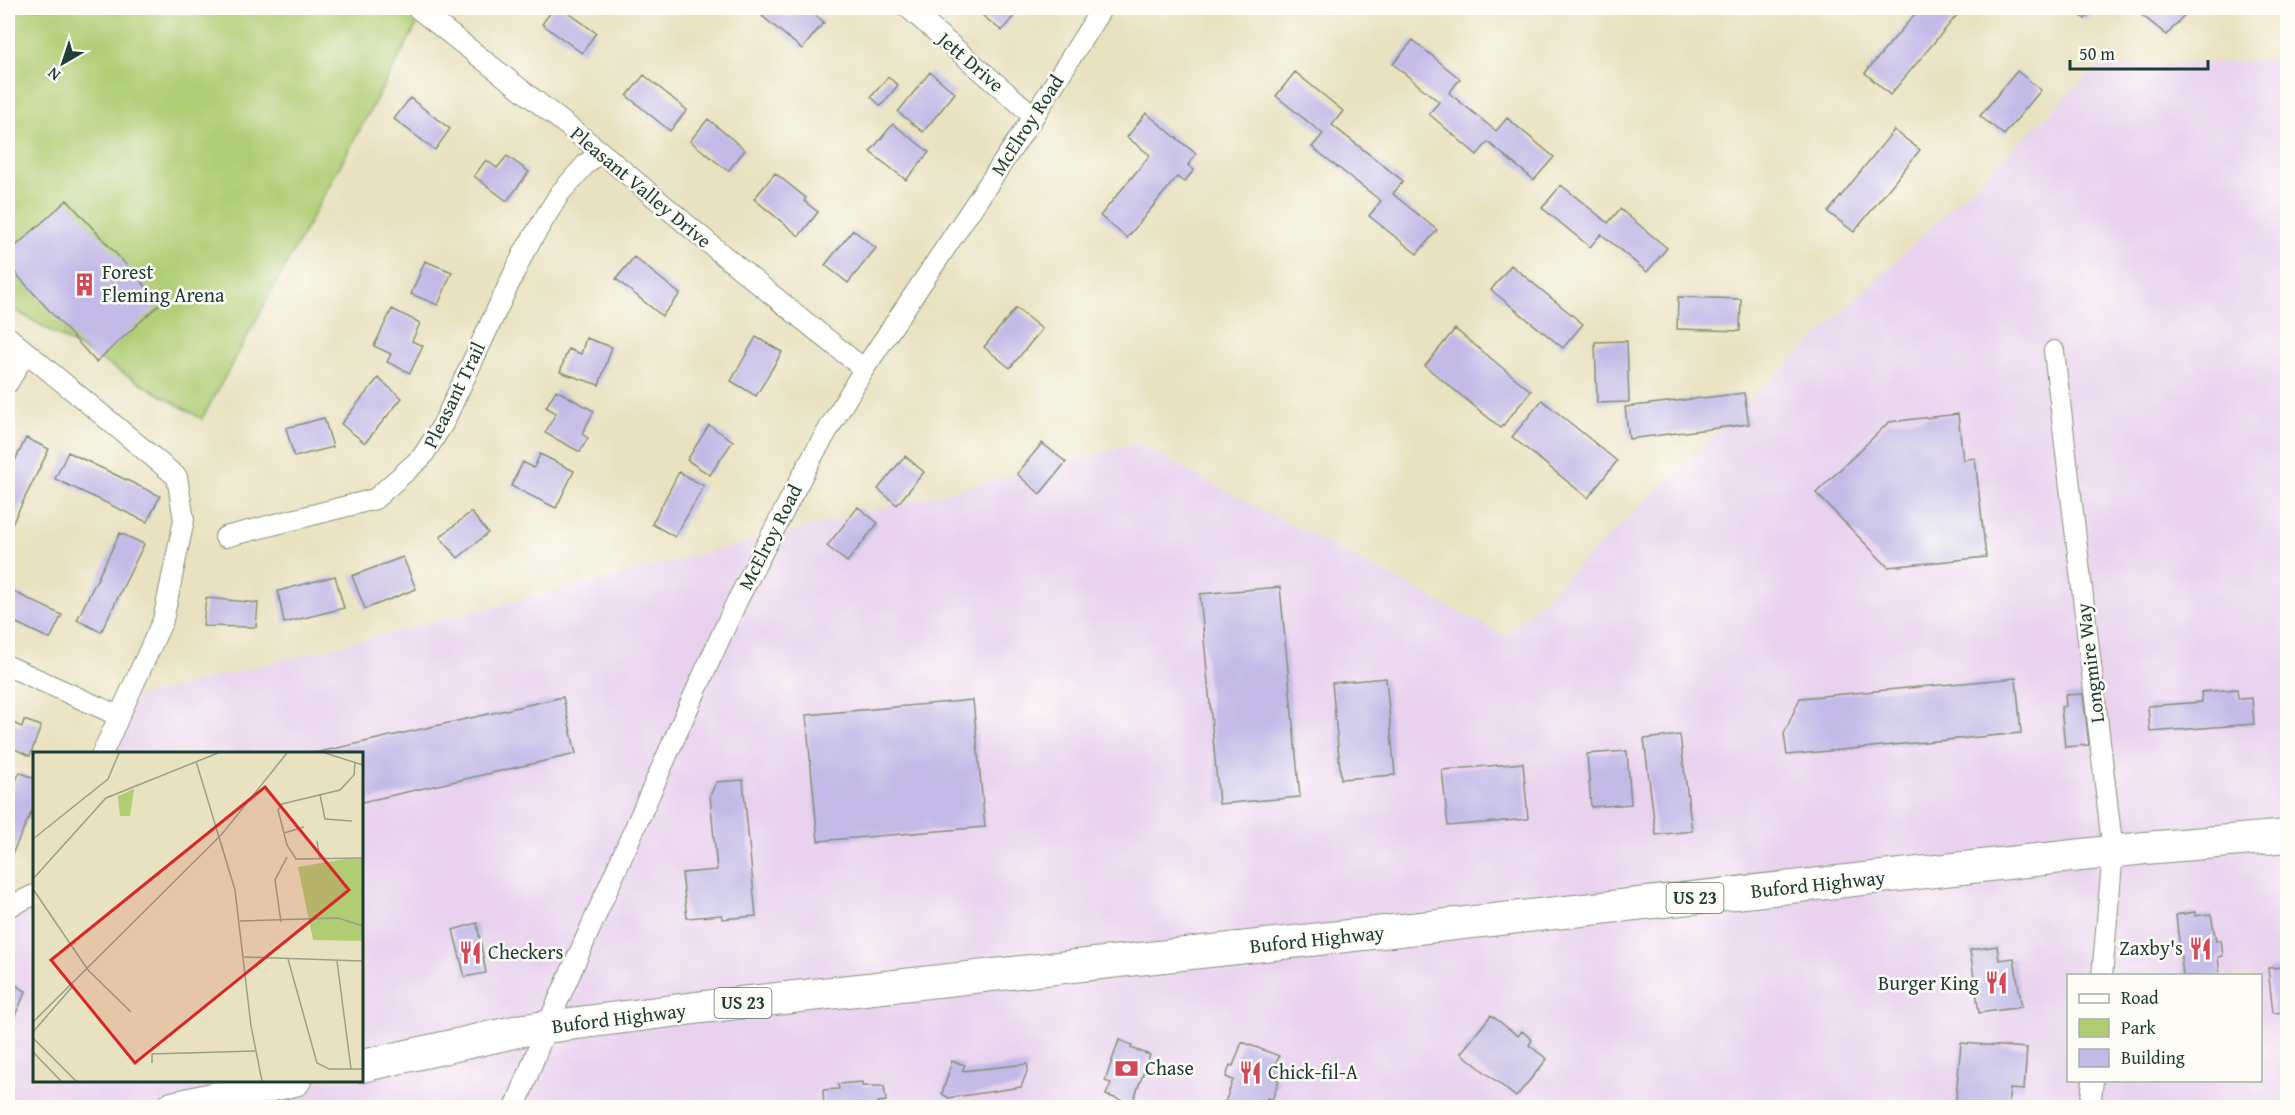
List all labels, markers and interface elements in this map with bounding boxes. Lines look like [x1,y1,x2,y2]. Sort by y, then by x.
street label: Jett Drive [930,23,1011,99]
north arrow [33,33,93,93]
scale bar [2070,33,2208,71]
text: 50 m [2079,40,2115,67]
text: N [42,62,65,87]
street label: McElroy Road [983,68,1070,181]
street label: Pleasant Valley Drive [564,119,718,254]
place label: Forest Fleming Arena [102,257,225,309]
building icon: Forest Fleming Arena [71,271,97,297]
street label: Pleasant Trail [415,336,492,453]
street label: McElroy Road [730,479,809,595]
street label: Longmire Way [2068,601,2111,725]
inset map [33,752,363,1082]
street label: Buford Highway [1749,862,1887,905]
road number: US 23 [1666,883,1724,913]
street label: Buford Highway [1248,917,1386,960]
place label: Zaxby's [2119,933,2183,962]
restaurant icon: Zaxby's [2188,935,2214,961]
place label: Checkers [488,937,563,966]
restaurant icon: Checkers [457,939,483,965]
place label: Burger King [1878,968,1979,997]
restaurant icon: Burger King [1984,970,2010,996]
legend [2067,974,2262,1082]
text: Road [2121,984,2159,1011]
road number: US 23 [714,988,771,1018]
street label: Buford Highway [550,995,688,1040]
text: Park [2121,1014,2157,1041]
text: Building [2121,1044,2185,1071]
place label: Chase [1145,1053,1194,1082]
bank icon: Chase [1114,1055,1140,1081]
place label: Chick-fil-A [1268,1057,1358,1086]
restaurant icon: Chick-fil-A [1237,1059,1263,1085]

